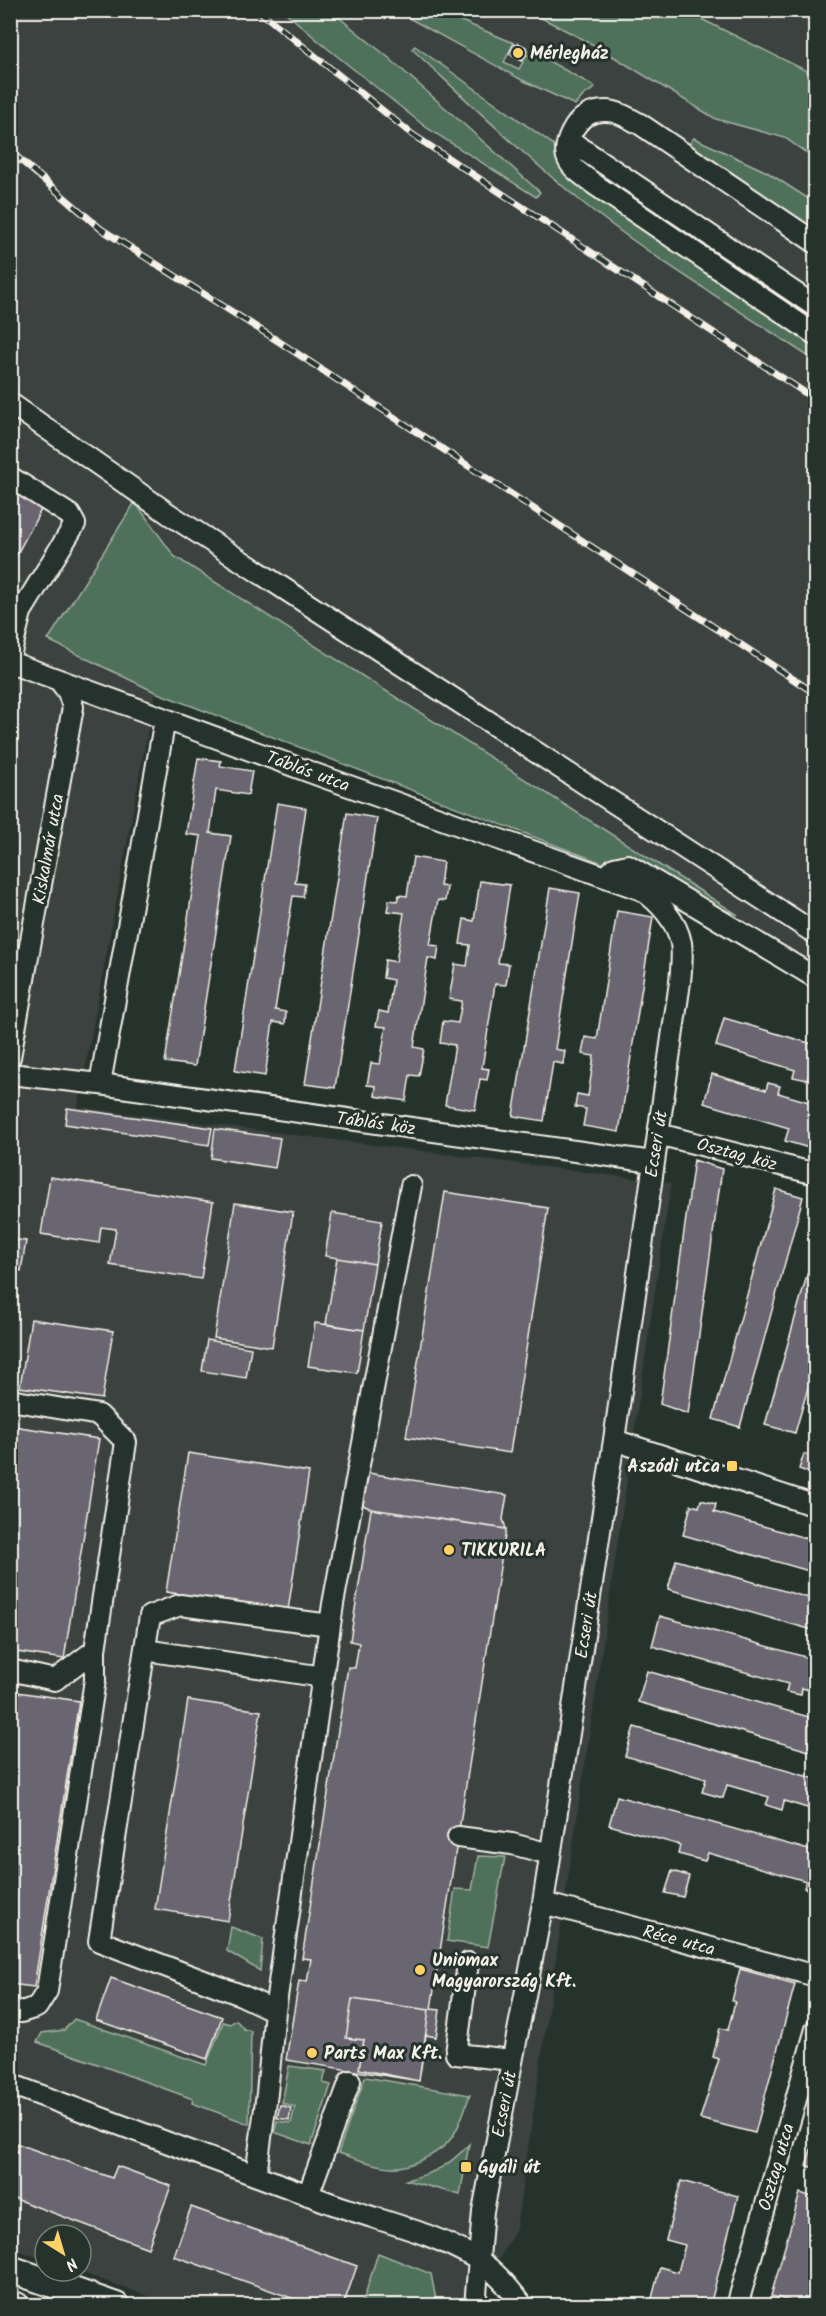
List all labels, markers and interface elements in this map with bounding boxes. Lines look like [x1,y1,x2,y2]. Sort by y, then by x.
place label: Mérlegház [530,40,609,69]
marker: Mérlegház [511,46,525,60]
street label: Táblás utca [261,744,354,801]
street label: Kiskalmár utca [25,792,73,907]
street label: Táblás köz [334,1105,417,1144]
street label: Ecseri út [638,1108,677,1180]
street label: Osztag köz [693,1131,780,1180]
place label: Aszódi utca [627,1453,720,1482]
marker: Aszódi utca [725,1459,739,1473]
place label: TIKKURILA [461,1537,546,1566]
marker: TIKKURILA [442,1543,456,1557]
street label: Ecseri út [568,1589,607,1661]
street label: Réce utca [639,1918,718,1965]
place label: Uniomax Magyarország Kft. [432,1947,576,1997]
marker: Uniomax Magyarország Kft. [413,1963,427,1977]
place label: Parts Max Kft. [324,2040,442,2069]
marker: Parts Max Kft. [305,2046,319,2060]
street label: Ecseri út [485,2067,526,2140]
street label: Osztag utca [751,2120,804,2215]
place label: Gyáli út [478,2154,541,2183]
marker: Gyáli út [459,2160,473,2174]
north arrow [33,2223,93,2283]
text: N [60,2251,83,2277]

